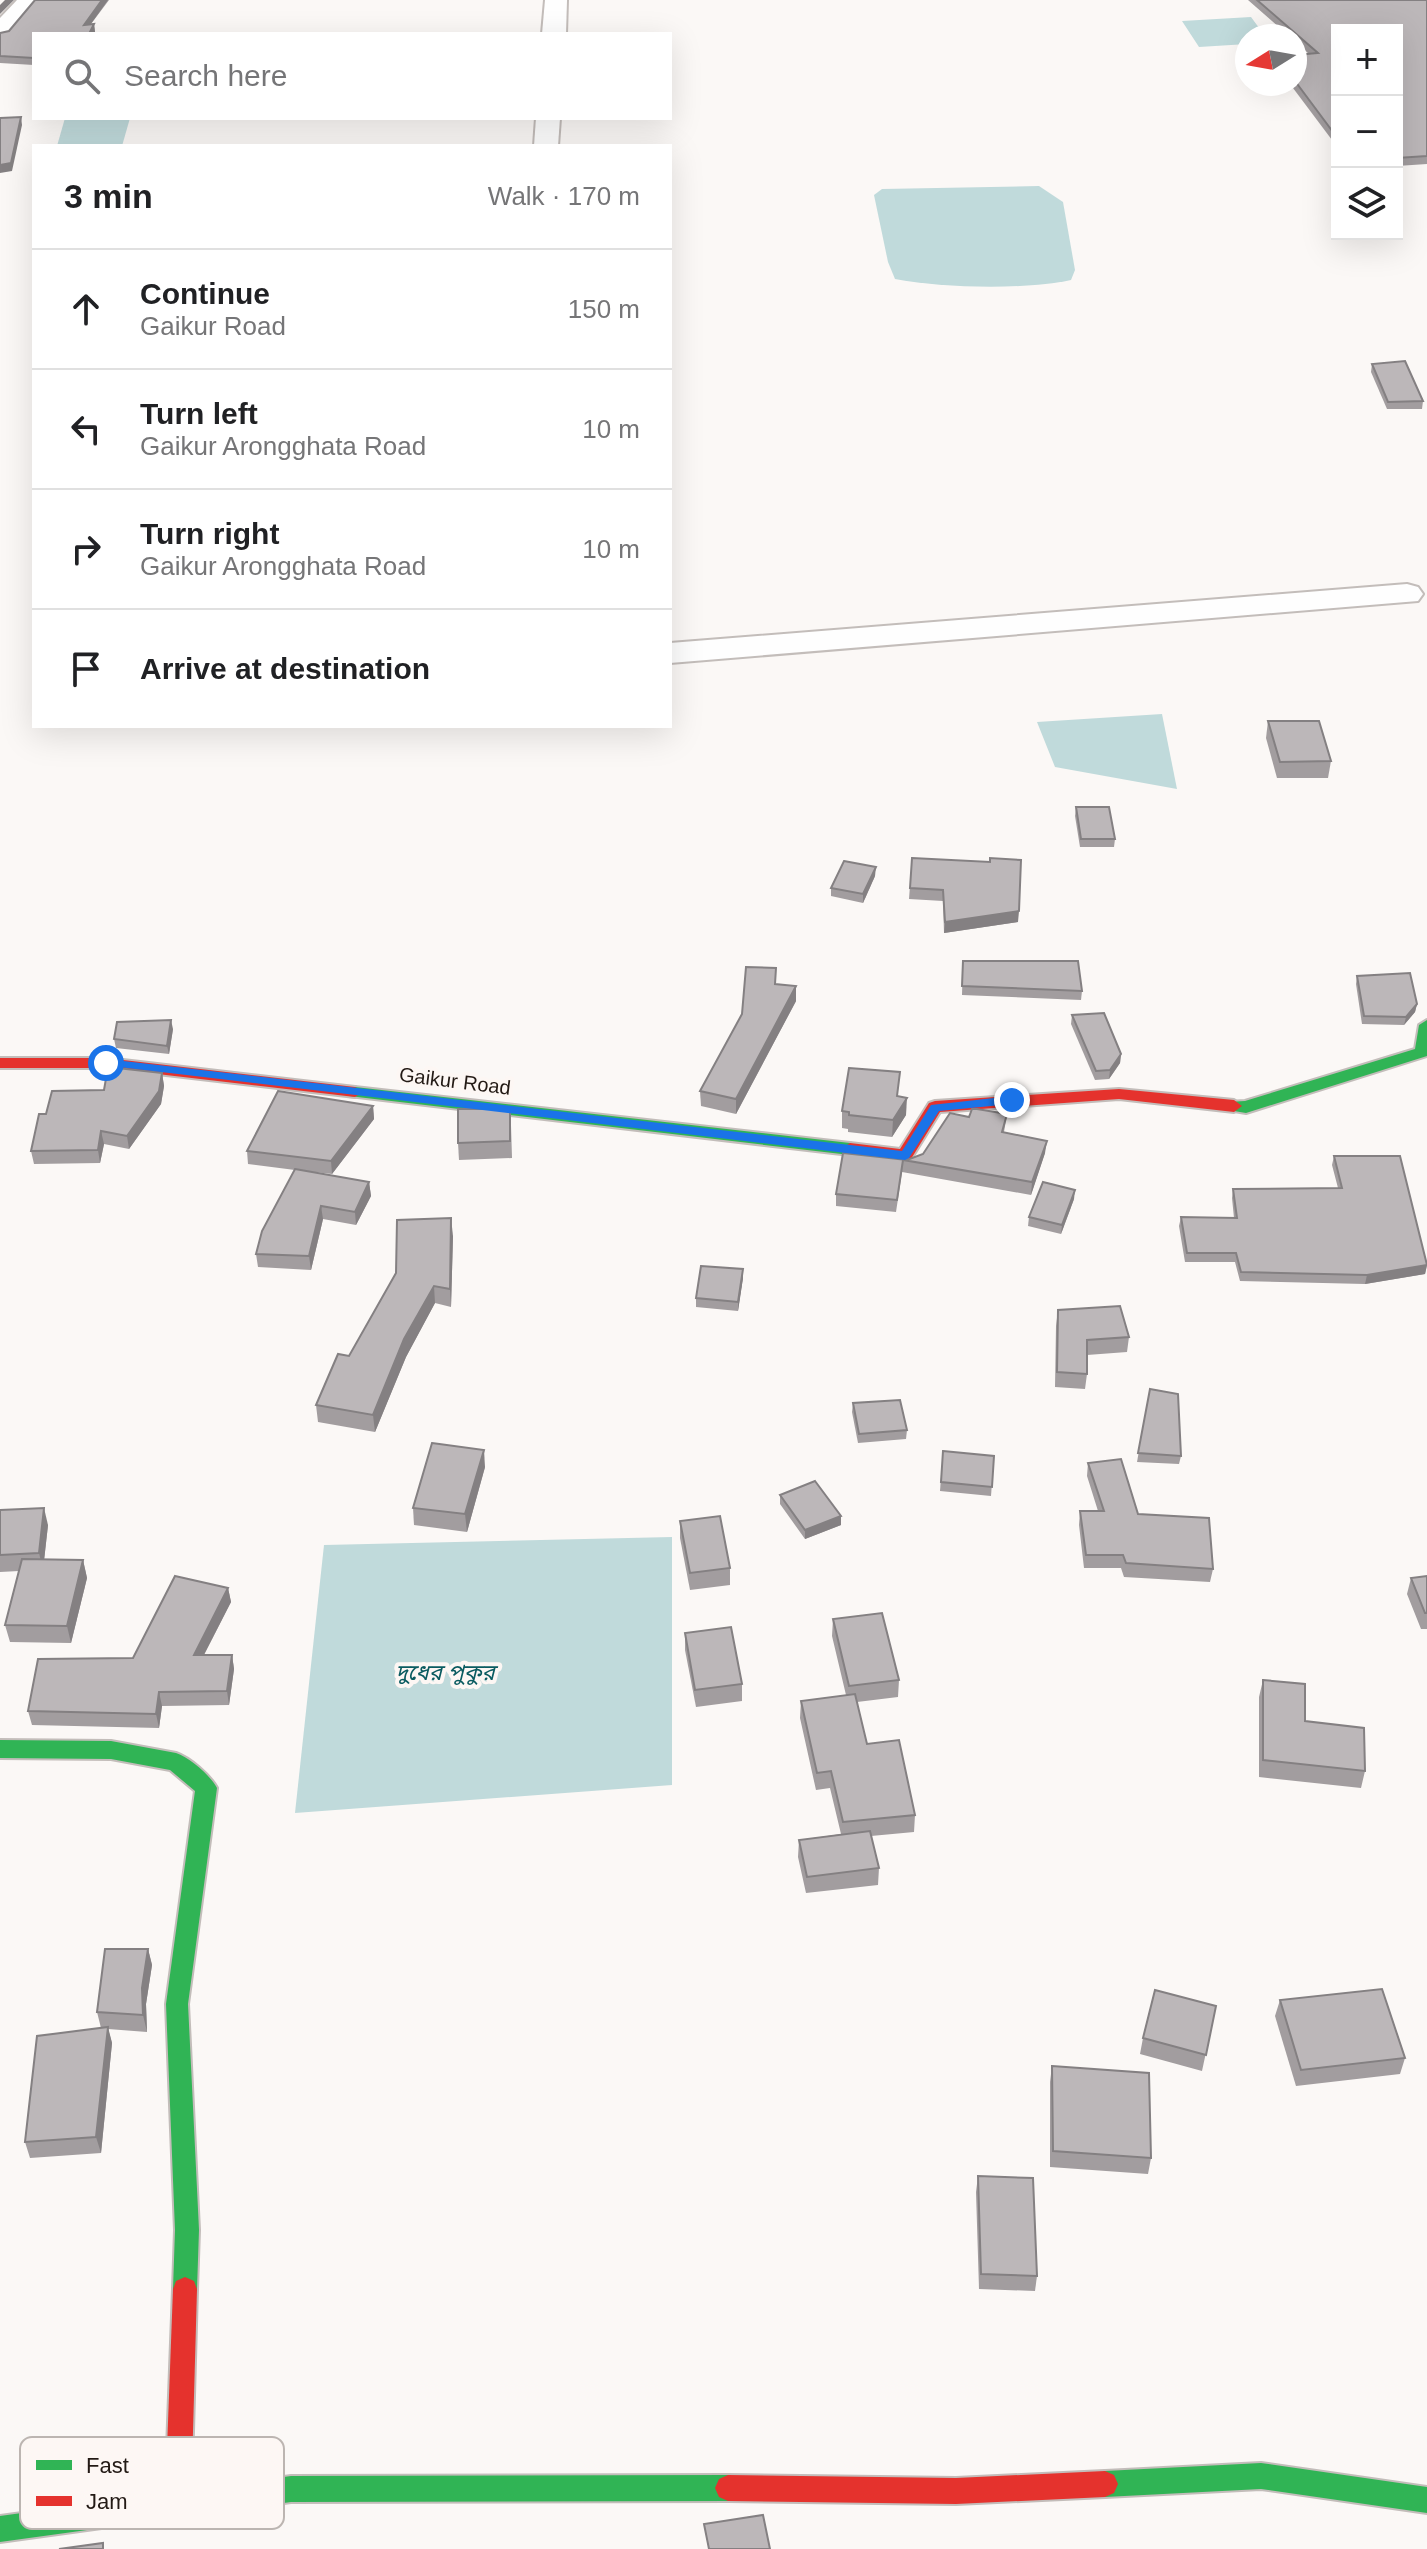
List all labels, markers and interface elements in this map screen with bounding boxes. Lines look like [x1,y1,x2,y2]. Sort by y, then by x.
north arrow [1235,24,1307,96]
map controls [1331,24,1403,240]
button: + [1331,24,1403,96]
search box [32,32,672,120]
icon: search [60,54,104,98]
text: Search here [124,59,287,92]
button: − [1331,96,1403,168]
button: layers [1331,168,1403,240]
text: 3 min [64,177,153,215]
text: Walk · 170 m [488,181,640,211]
text: Continue [140,277,270,310]
icon: ahead [64,287,108,331]
text: 150 m [568,294,640,324]
text: Gaikur Road [140,311,286,341]
text: Turn left [140,397,258,430]
icon: left [64,407,108,451]
text: 10 m [582,414,640,444]
text: Gaikur Arongghata Road [140,431,426,461]
text: Turn right [140,517,279,550]
icon: right [64,527,108,571]
text: 10 m [582,534,640,564]
text: Gaikur Arongghata Road [140,551,426,581]
icon: arrive [64,647,108,691]
text: Arrive at destination [140,652,430,685]
route start [88,1045,124,1081]
street label: Gaikur Road [398,1063,512,1099]
route end [994,1082,1030,1118]
water label: দুধের পুকুর [395,1660,498,1686]
legend [20,2437,284,2529]
text: Fast [86,2453,129,2478]
text: Jam [86,2489,128,2514]

